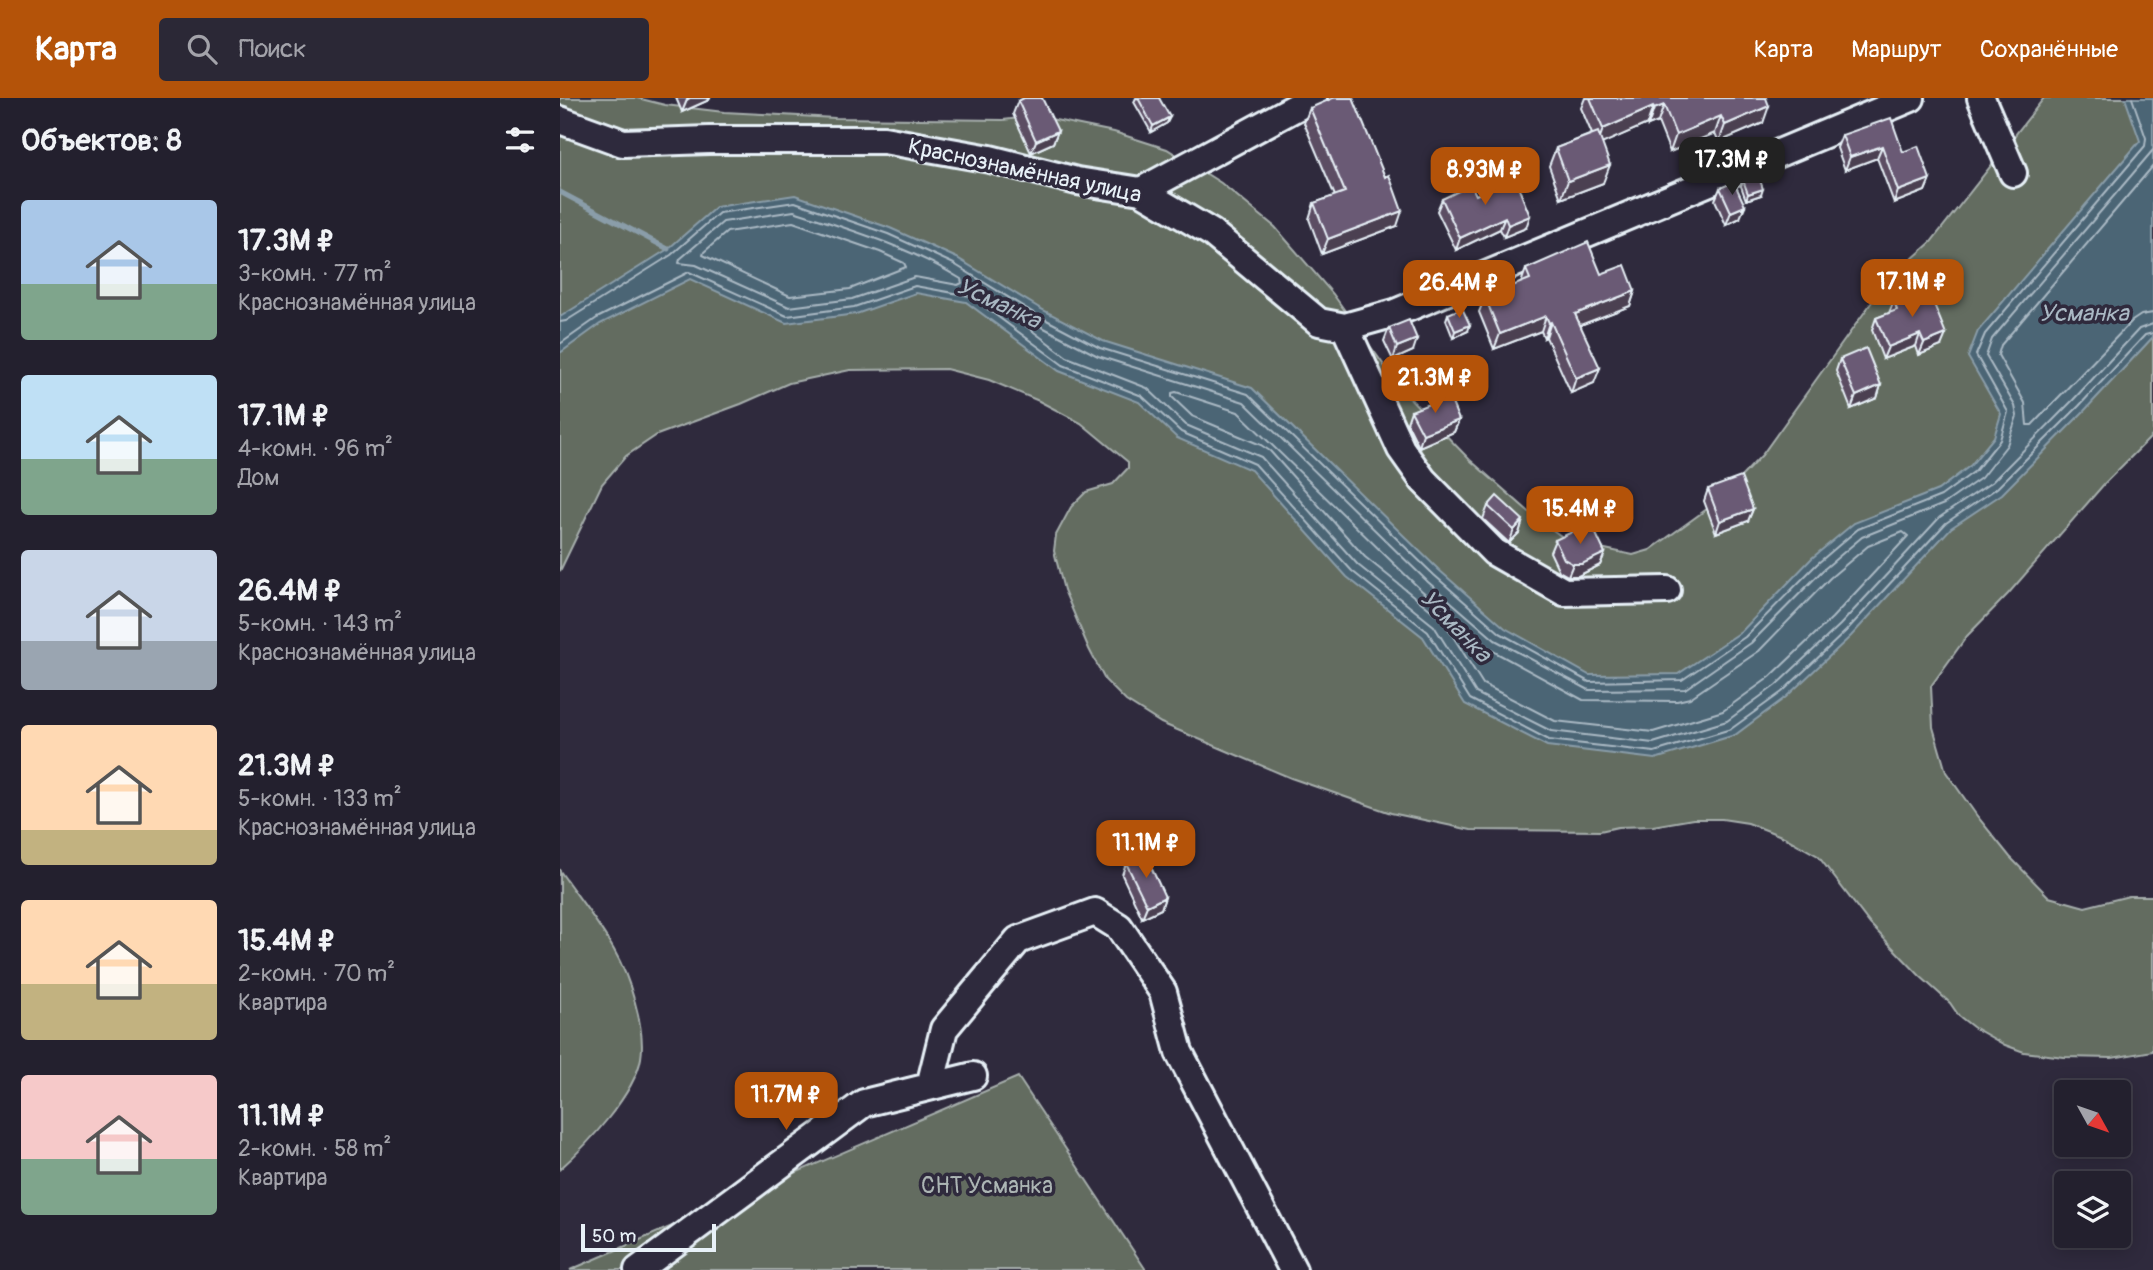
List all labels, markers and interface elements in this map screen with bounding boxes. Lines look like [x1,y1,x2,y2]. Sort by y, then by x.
search box [159,18,649,81]
text: Карта [35,29,117,70]
icon: search [183,30,221,68]
text: Поиск [239,33,307,65]
text: Карта [1754,35,1813,64]
text: Маршрут [1851,35,1942,64]
text: Сохранённые [1980,35,2118,64]
icon: filters [501,121,539,159]
text: Объектов: 8 [21,122,182,159]
street label: Краснознамённая улица [906,132,1144,209]
pin: 17.3M ₽ [1667,138,1797,197]
text: 17.3M ₽ [1695,145,1769,174]
pin: 8.93M ₽ [1420,148,1550,207]
text: 8.93M ₽ [1447,155,1523,184]
text: 17.3M ₽ [238,222,335,259]
icon: home [77,228,161,312]
text: 3-комн. · 77 m² [238,259,392,288]
pin: 26.4M ₽ [1394,260,1524,320]
pin: 17.1M ₽ [1847,260,1977,319]
text: 17.1M ₽ [1877,267,1947,296]
text: 26.4M ₽ [1419,268,1499,297]
water label: Усманка [952,271,1047,336]
text: Краснознамённая улица [238,288,476,317]
water label: Усманка [2039,299,2130,328]
pin: 21.3M ₽ [1370,356,1500,415]
text: 21.3M ₽ [1397,363,1473,392]
text: 17.1M ₽ [238,397,330,434]
icon: home [77,403,161,487]
text: 4-комн. · 96 m² [238,434,393,463]
text: Дом [238,463,279,492]
pin: 15.4M ₽ [1515,486,1645,546]
text: 15.4M ₽ [1542,494,1618,523]
text: 26.4M ₽ [238,572,342,609]
icon: home [77,578,161,662]
water label: Усманка [1414,584,1498,670]
text: 5-комн. · 143 m² [238,609,402,638]
text: Краснознамённая улица [238,638,476,667]
text: 21.3M ₽ [238,747,336,784]
icon: home [77,753,161,837]
text: 5-комн. · 133 m² [238,784,402,813]
text: Краснознамённая улица [238,813,476,842]
pin: 11.1M ₽ [1081,820,1211,880]
text: 11.1M ₽ [1112,828,1180,857]
text: 15.4M ₽ [238,922,336,959]
icon: home [77,928,161,1012]
text: 2-комн. · 70 m² [238,959,395,988]
text: Квартира [238,988,327,1017]
pin: 11.7M ₽ [721,1072,851,1132]
text: 11.7M ₽ [751,1080,821,1109]
north arrow [2054,1080,2132,1157]
map controls [2054,1080,2131,1248]
text: 11.1M ₽ [238,1097,326,1134]
icon: home [77,1103,161,1187]
text: 2-комн. · 58 m² [238,1134,391,1163]
text: Квартира [238,1163,327,1192]
park label: СНТ Усманка [921,1171,1053,1200]
button: layers [2054,1171,2131,1248]
scale bar [581,1221,716,1253]
text: 50 m [592,1224,636,1248]

